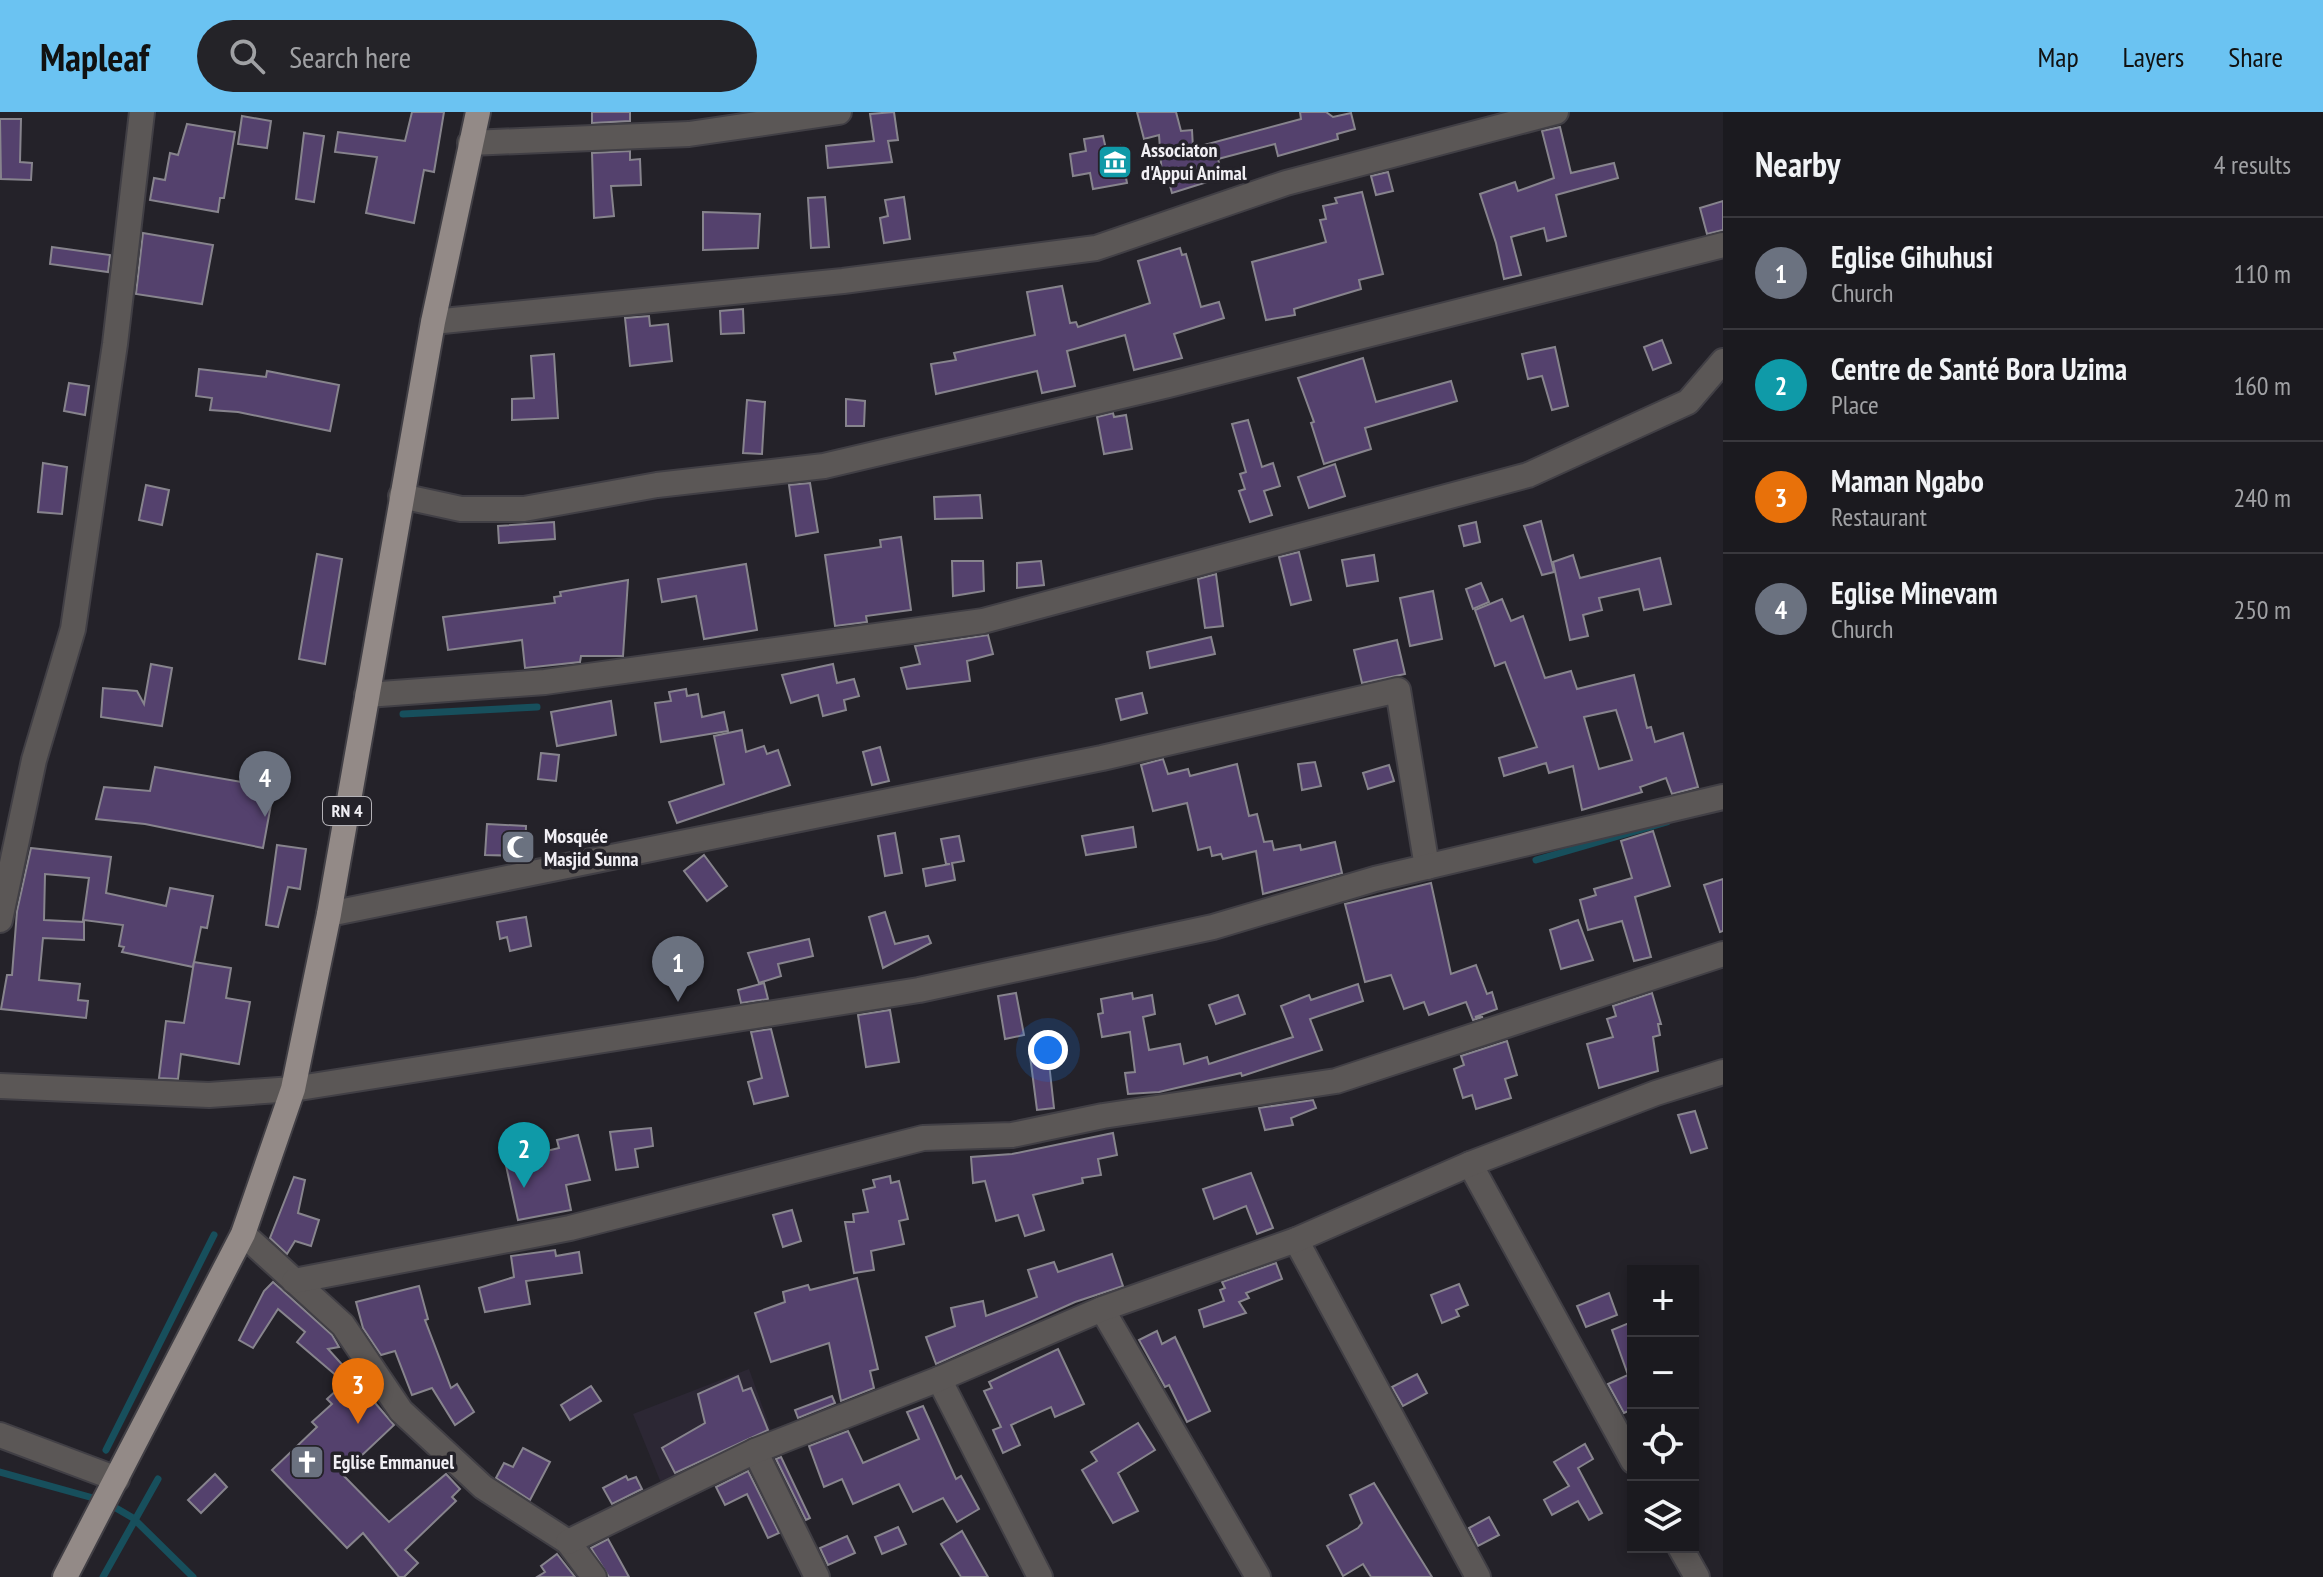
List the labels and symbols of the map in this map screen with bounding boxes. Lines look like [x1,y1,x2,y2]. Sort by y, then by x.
place label: Associaton d'Appui Animal [1140,137,1247,186]
museum icon: Associaton d'Appui Animal [1096,143,1134,181]
pin: 4 [239,751,291,817]
road number: RN 4 [323,797,371,825]
place label: Mosquée Masjid Sunna [544,823,638,872]
mosque icon: Mosquée Masjid Sunna [499,828,537,866]
pin: 1 [652,936,704,1002]
your location [1028,1030,1068,1070]
pin: 2 [498,1122,550,1188]
pin: 3 [332,1358,384,1424]
church icon: Eglise Emmanuel [288,1443,326,1481]
place label: Eglise Emmanuel [333,1449,454,1475]

